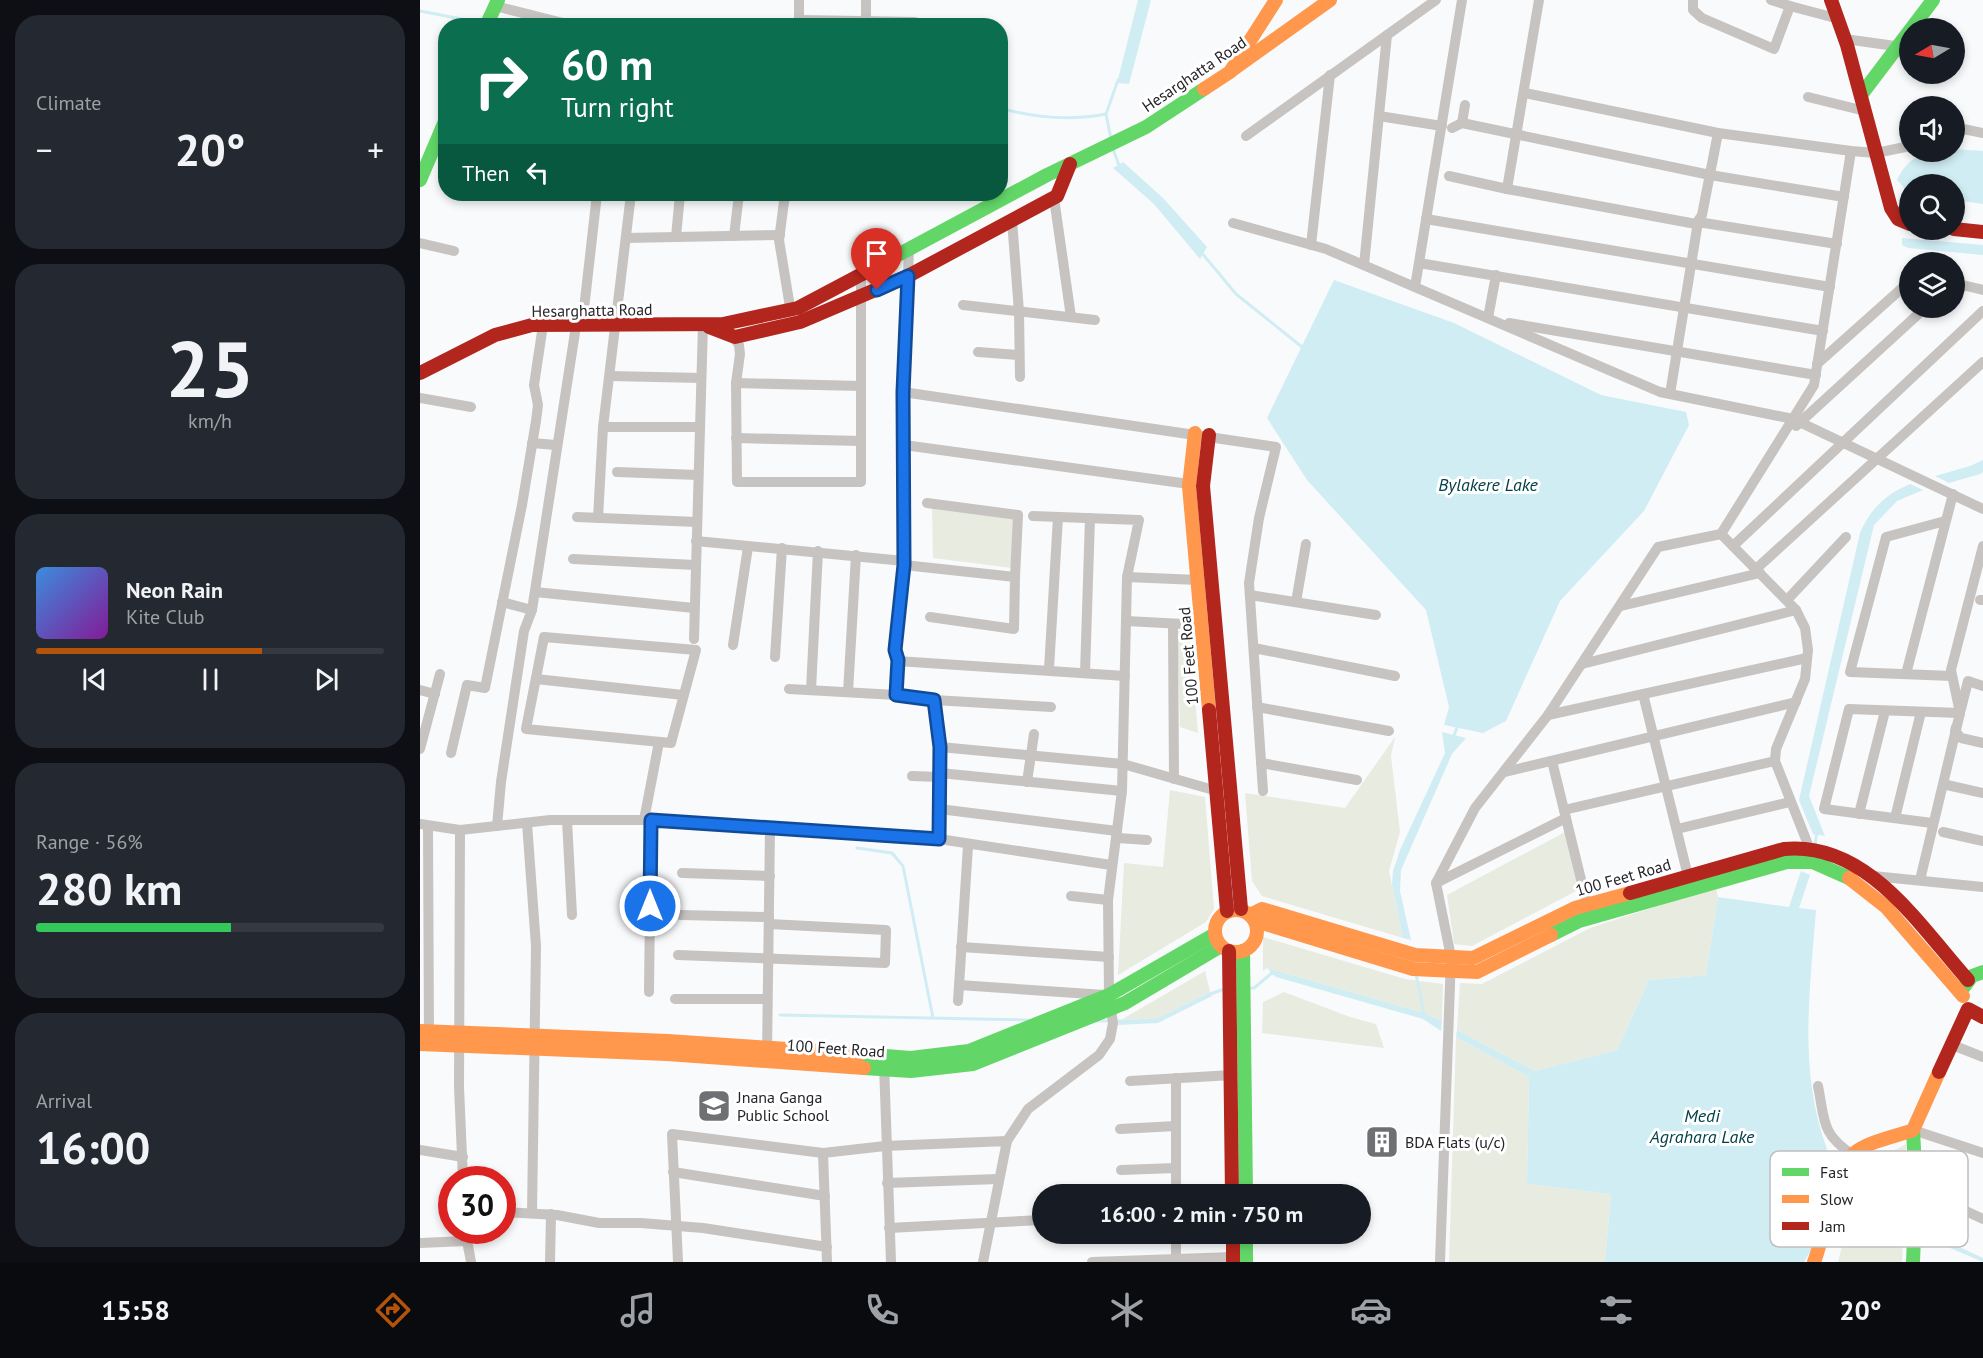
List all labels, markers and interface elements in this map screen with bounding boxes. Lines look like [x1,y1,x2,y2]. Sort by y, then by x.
north arrow [1899,18,1965,84]
map controls [1899,18,1965,318]
street label: Hesarghatta Road [1138,32,1250,116]
text: 60 m [561,37,653,92]
icon: right [462,42,540,120]
text: Climate [36,90,102,116]
text: Turn right [561,90,674,124]
button: sound [1899,96,1965,162]
text: 20° [175,120,245,178]
text: − [36,128,53,171]
text: + [367,128,384,171]
icon: left [521,156,554,189]
text: Then [462,159,509,187]
button: search [1899,174,1965,240]
pin [851,228,902,290]
icon: arrive [860,237,893,270]
button: layers [1899,252,1965,318]
street label: Hesarghatta Road [531,299,653,321]
text: 25 [166,318,254,419]
text: km/h [188,408,232,434]
water label: Bylakere Lake [1438,473,1538,496]
text: Neon Rain [126,576,223,604]
text: Kite Club [126,604,204,630]
street label: 100 Feet Road [1174,606,1202,706]
icon: previous [78,663,111,696]
icon: pause [194,663,227,696]
icon: next [310,663,343,696]
text: Range · 56% [36,829,143,855]
street label: 100 Feet Road [1573,854,1673,900]
text: 280 km [36,859,182,917]
position arrow [618,874,682,938]
street label: 100 Feet Road [786,1035,886,1061]
place label: Jnana Ganga Public School [736,1087,829,1125]
text: Arrival [36,1088,92,1114]
school or university icon: Jnana Ganga Public School [696,1088,732,1124]
water label: Medi Agrahara Lake [1649,1104,1755,1148]
text: 16:00 [36,1118,150,1176]
building icon: BDA Flats (u/c) [1364,1124,1400,1160]
place label: BDA Flats (u/c) [1405,1132,1505,1152]
legend [1770,1151,1968,1247]
text: Fast [1820,1162,1849,1182]
speed limit sign: 30 [438,1166,516,1244]
text: Slow [1820,1189,1854,1209]
text: 16:00 · 2 min · 750 m [1100,1200,1303,1228]
text: Jam [1819,1216,1846,1236]
icon: directions [372,1289,414,1331]
icon: music [617,1289,659,1331]
icon: phone [861,1289,903,1331]
icon: climate [1106,1289,1148,1331]
icon: car [1350,1289,1392,1331]
icon: filters [1595,1289,1637,1331]
text: 15:58 [101,1293,170,1327]
text: 20° [1839,1293,1882,1327]

